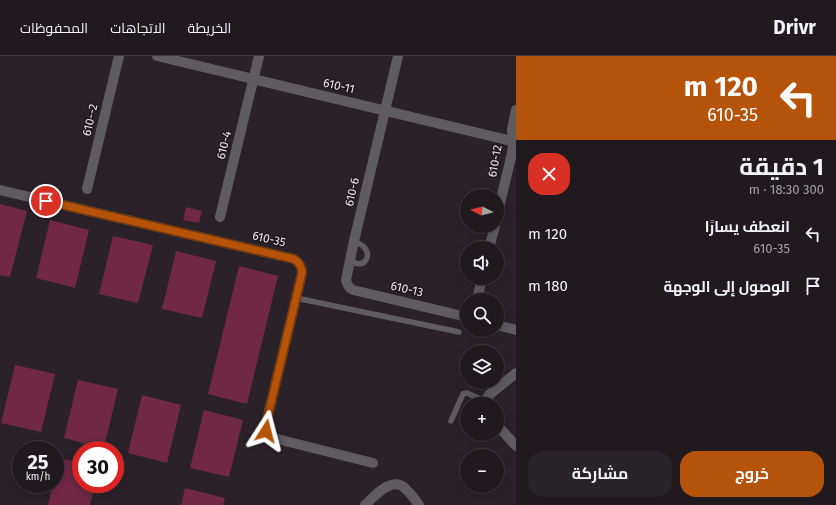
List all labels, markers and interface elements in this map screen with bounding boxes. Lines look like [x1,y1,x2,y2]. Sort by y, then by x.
text: Drivr [773,16,816,39]
text: المحفوظات [20,20,88,37]
text: الاتجاهات [110,20,166,37]
text: الخريطة [188,20,231,37]
text: 120 m [684,70,758,103]
icon: left [772,72,824,124]
street label: 610-11 [322,76,356,96]
street label: 610--2 [80,103,100,137]
text: 610-35 [707,104,758,126]
street label: 610-4 [214,129,234,161]
street label: 610-12 [485,144,505,178]
button: close [528,153,570,195]
text: 1 دقيقة [739,153,824,181]
street label: 610-6 [342,176,362,208]
text: 300 m · 18:30 [749,182,824,197]
pin [29,184,63,218]
north arrow [460,189,504,233]
map controls [460,189,504,493]
icon: arrive [35,190,57,212]
text: انعطف يسارًا [705,218,790,236]
icon: left [802,223,824,245]
text: 120 m [528,225,567,243]
street label: 610-35 [251,228,287,250]
button: sound [460,241,504,285]
text: 610-35 [753,241,790,256]
icon: arrive [802,275,824,297]
text: 180 m [528,277,568,295]
street label: 610-13 [389,278,425,300]
text: الوصول إلى الوجهة [663,278,790,296]
button: search [460,293,504,337]
button: layers [460,345,504,389]
button: + [460,397,504,441]
position arrow [245,410,287,452]
speed limit sign: 30 [72,441,124,493]
button: − [460,449,504,493]
text: 25 [27,450,49,474]
button: مشاركة [528,451,672,497]
button: خروج [680,451,824,497]
text: km/h [26,471,50,483]

